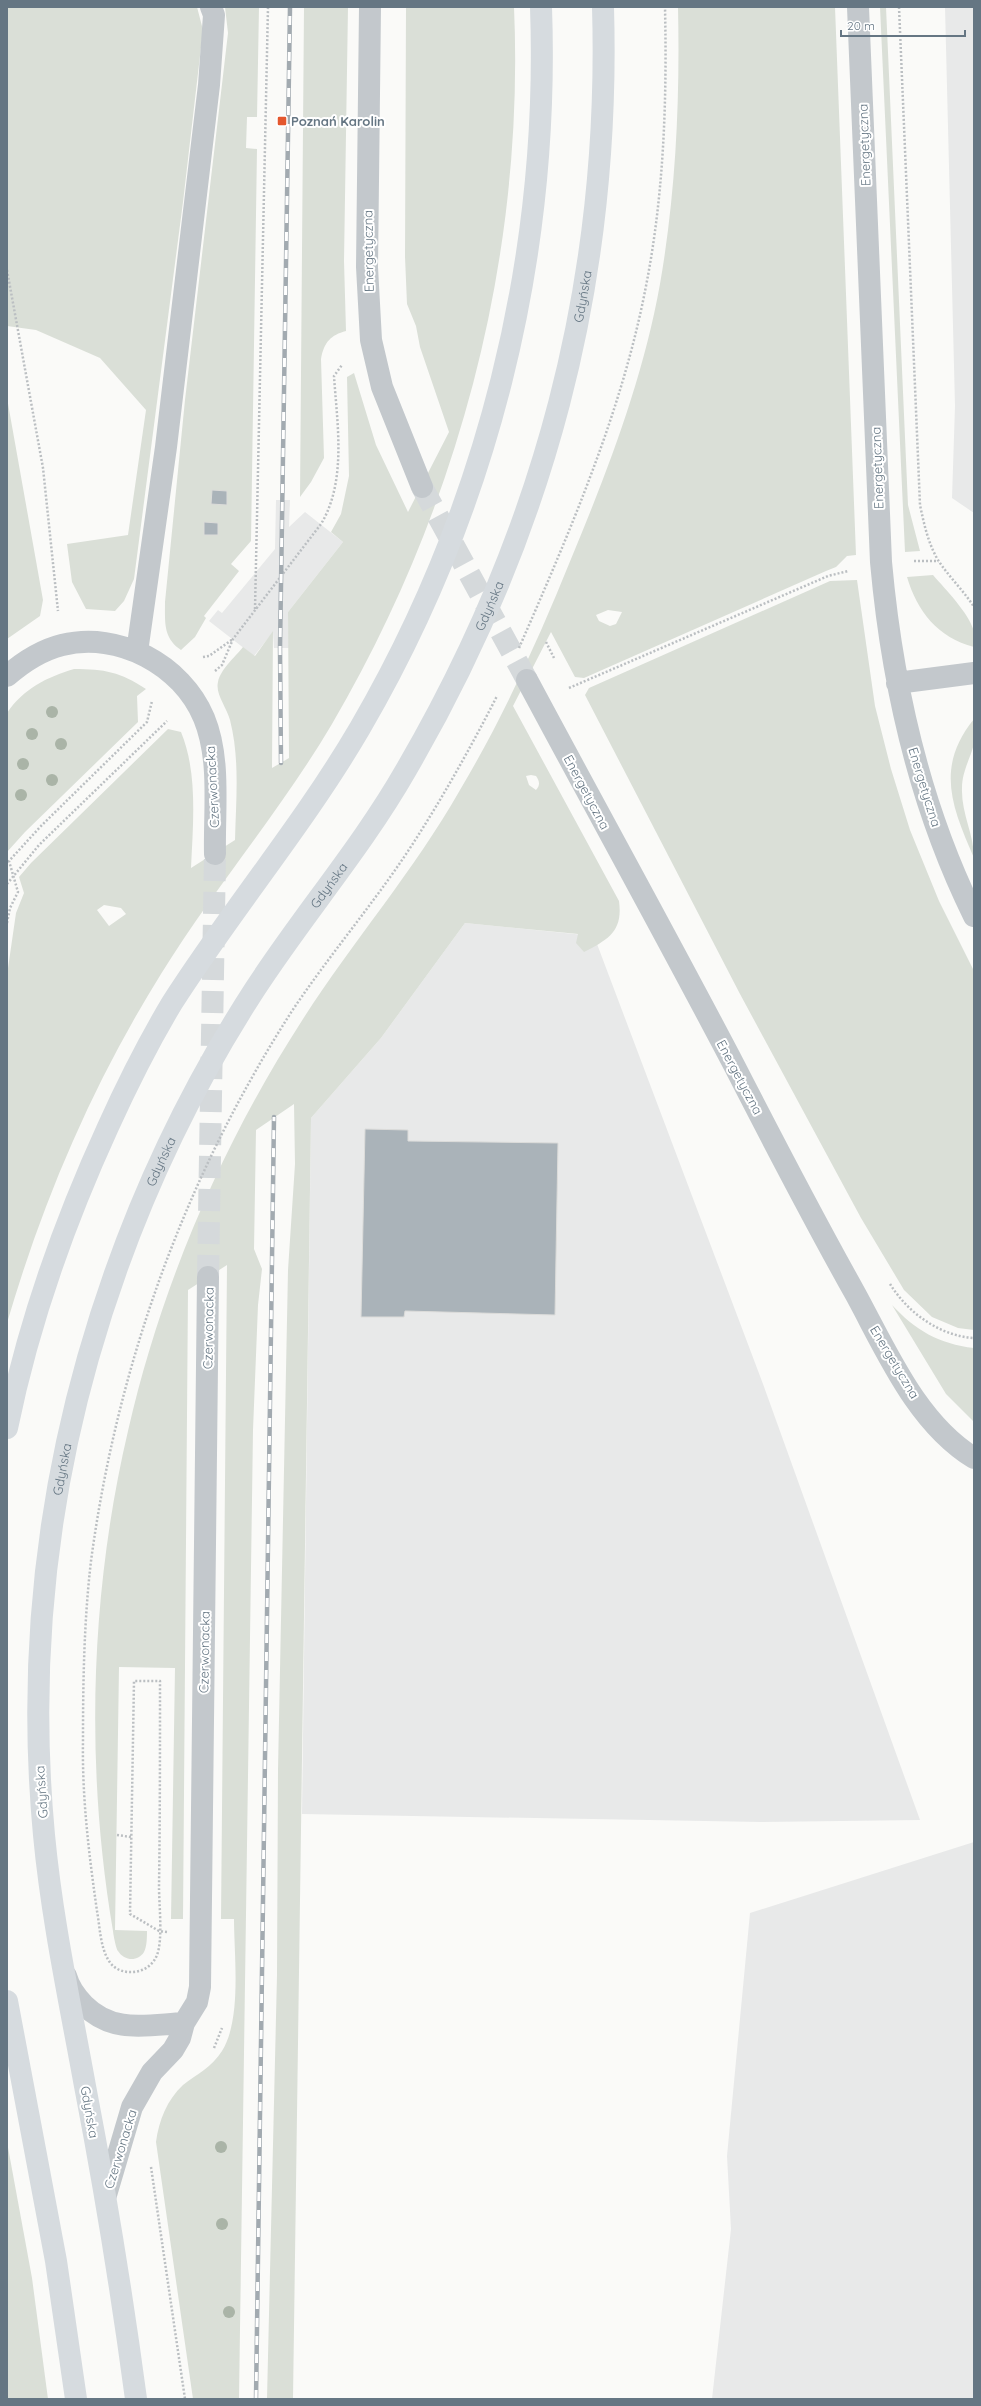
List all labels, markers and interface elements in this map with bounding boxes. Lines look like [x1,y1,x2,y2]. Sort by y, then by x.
scale bar [841,12,965,38]
text: 20 m [847,18,875,33]
street label: Energetyczna [855,104,873,186]
place label: Poznań Karolin [291,113,385,129]
marker: Poznań Karolin [276,115,288,127]
street label: Energetyczna [359,210,377,292]
street label: Gdyńska [570,269,595,324]
street label: Energetyczna [868,427,886,509]
street label: Gdyńska [471,579,507,633]
street label: Energetyczna [905,745,945,829]
street label: Czerwonacka [202,746,222,828]
street label: Energetyczna [561,752,613,832]
street label: Gdyńska [307,859,351,911]
street label: Energetyczna [714,1037,766,1117]
street label: Gdyńska [142,1134,179,1189]
street label: Czerwonacka [199,1287,217,1369]
street label: Energetyczna [867,1323,923,1401]
street label: Gdyńska [49,1442,75,1497]
street label: Czerwonacka [195,1611,213,1693]
street label: Gdyńska [31,1765,51,1819]
street label: Gdyńska [78,2085,102,2139]
street label: Czerwonacka [100,2107,140,2191]

